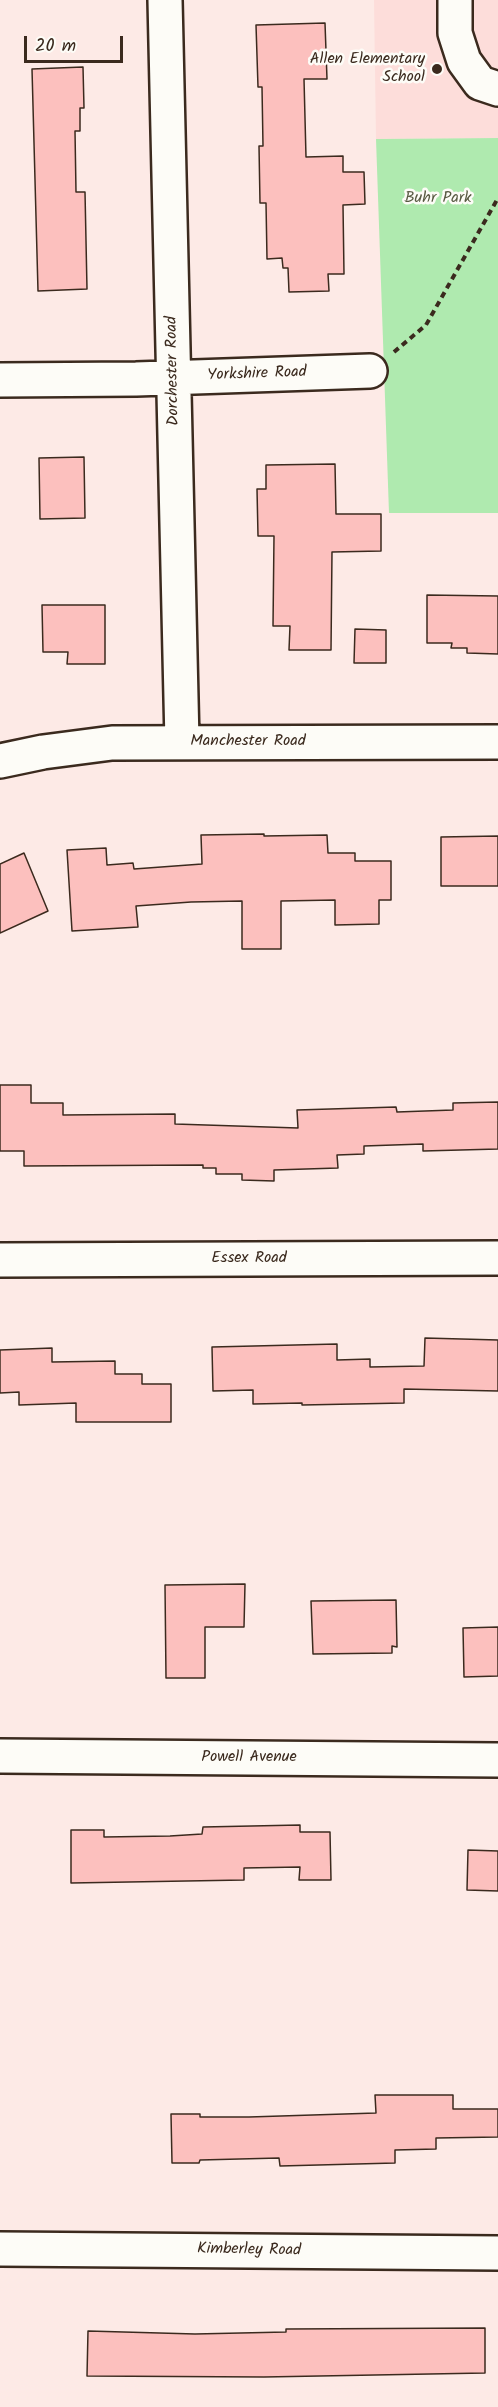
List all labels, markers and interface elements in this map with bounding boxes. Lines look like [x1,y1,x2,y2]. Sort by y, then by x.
scale bar [27,24,126,62]
text: 20 m [35,32,76,61]
place label: Allen Elementary School [310,50,425,88]
marker: Allen Elementary School [430,62,444,76]
park label: Buhr Park [404,189,472,209]
street label: Dorchester Road [163,316,185,426]
street label: Yorkshire Road [207,364,307,386]
street label: Manchester Road [190,732,306,752]
street label: Essex Road [211,1249,287,1269]
street label: Powell Avenue [201,1748,297,1768]
street label: Kimberley Road [197,2240,301,2262]

